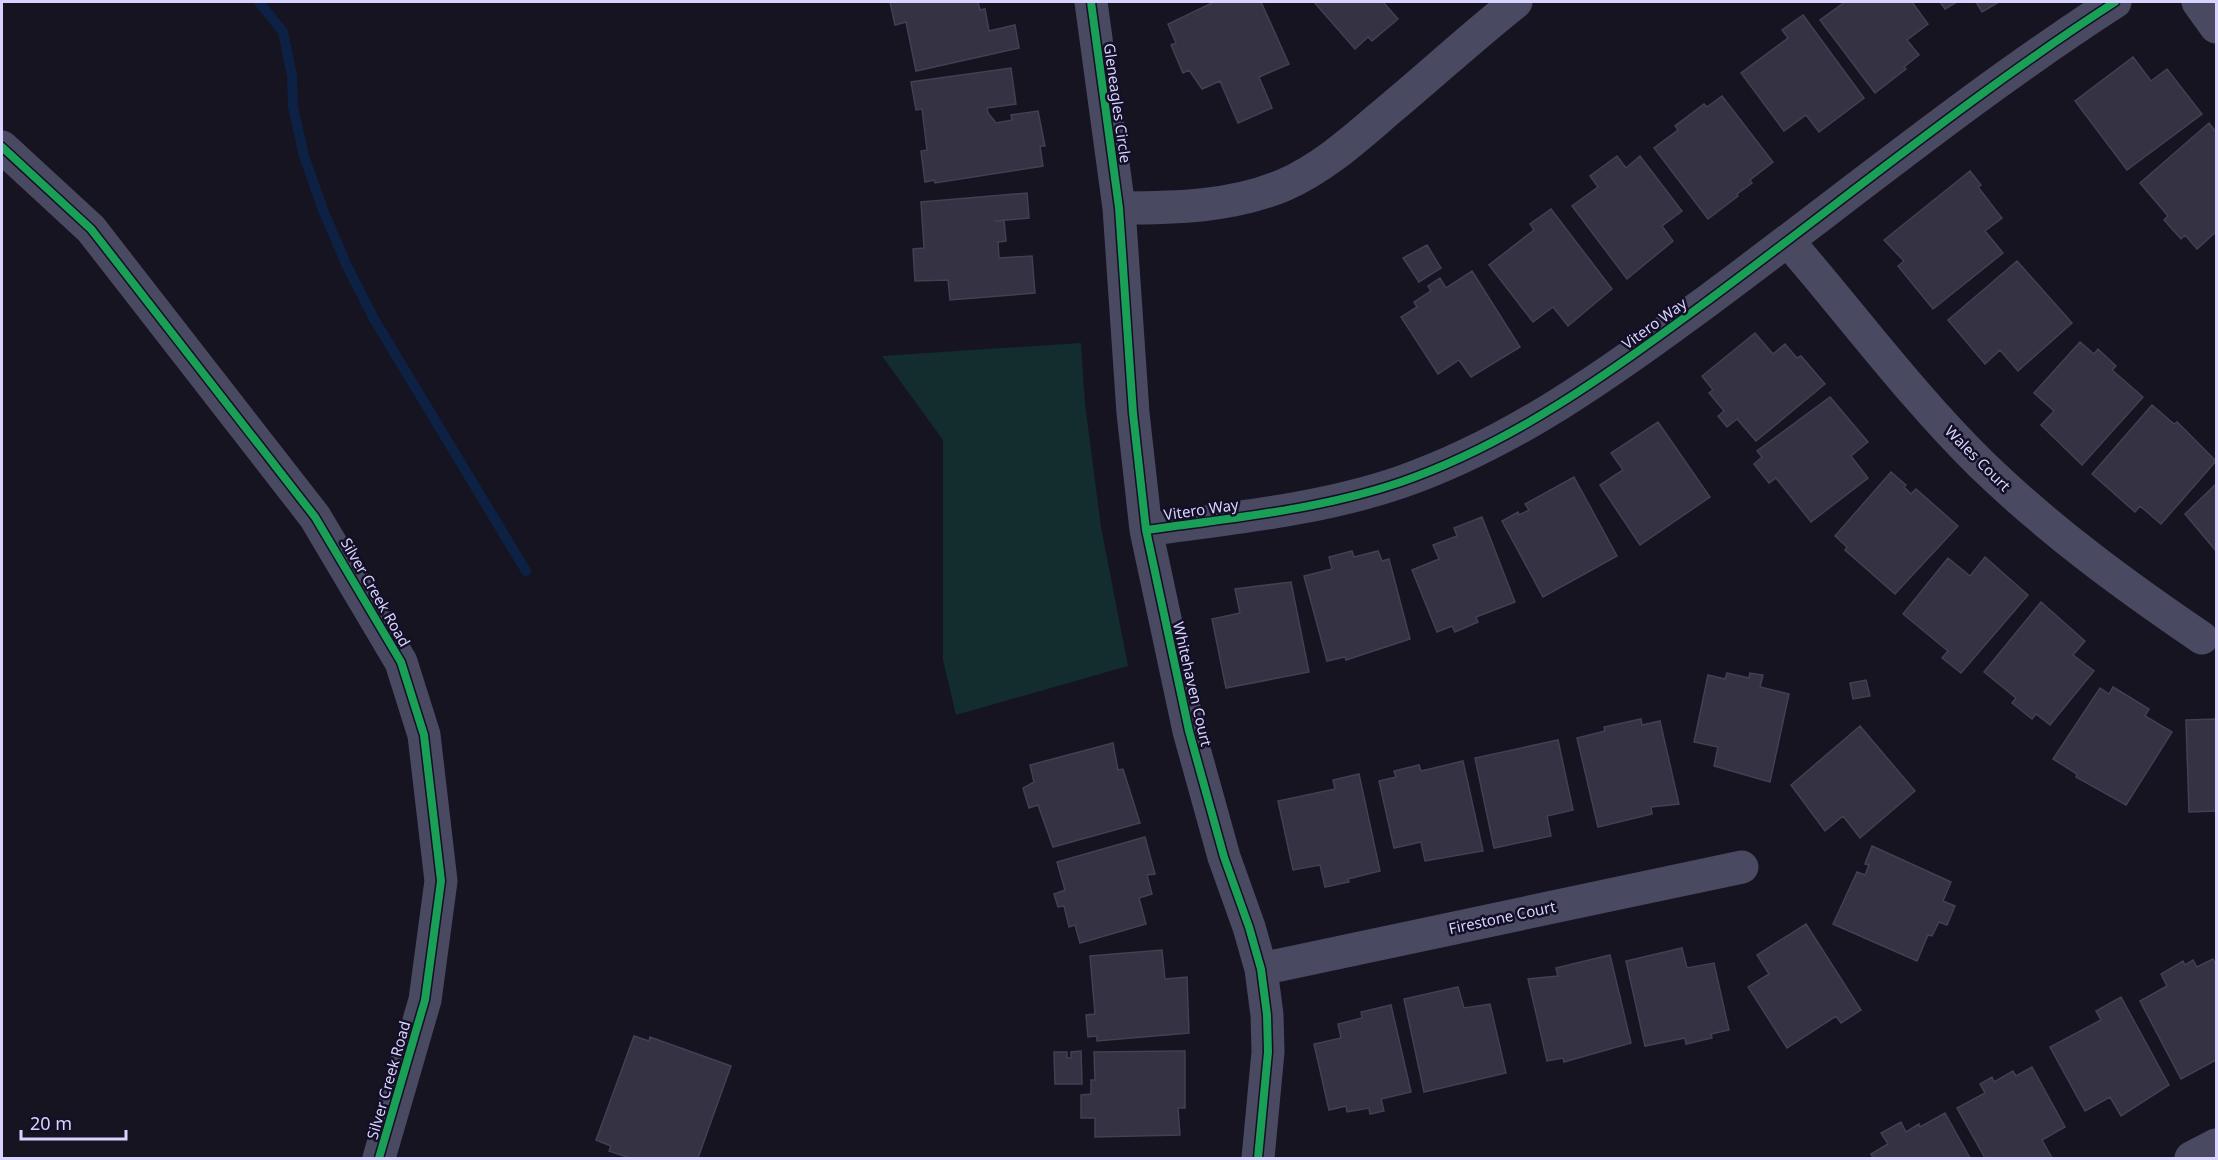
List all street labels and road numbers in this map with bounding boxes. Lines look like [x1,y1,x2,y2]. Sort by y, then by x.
street label: Gleneagles Circle [1100,42,1136,164]
street label: Vitero Way [1618,293,1691,353]
street label: Wales Court [1941,421,2016,496]
street label: Vitero Way [1162,494,1240,524]
street label: Silver Creek Road [337,534,415,650]
street label: Whitehaven Court [1169,620,1217,749]
street label: Firestone Court [1447,896,1558,938]
street label: Silver Creek Road [362,1018,414,1142]

